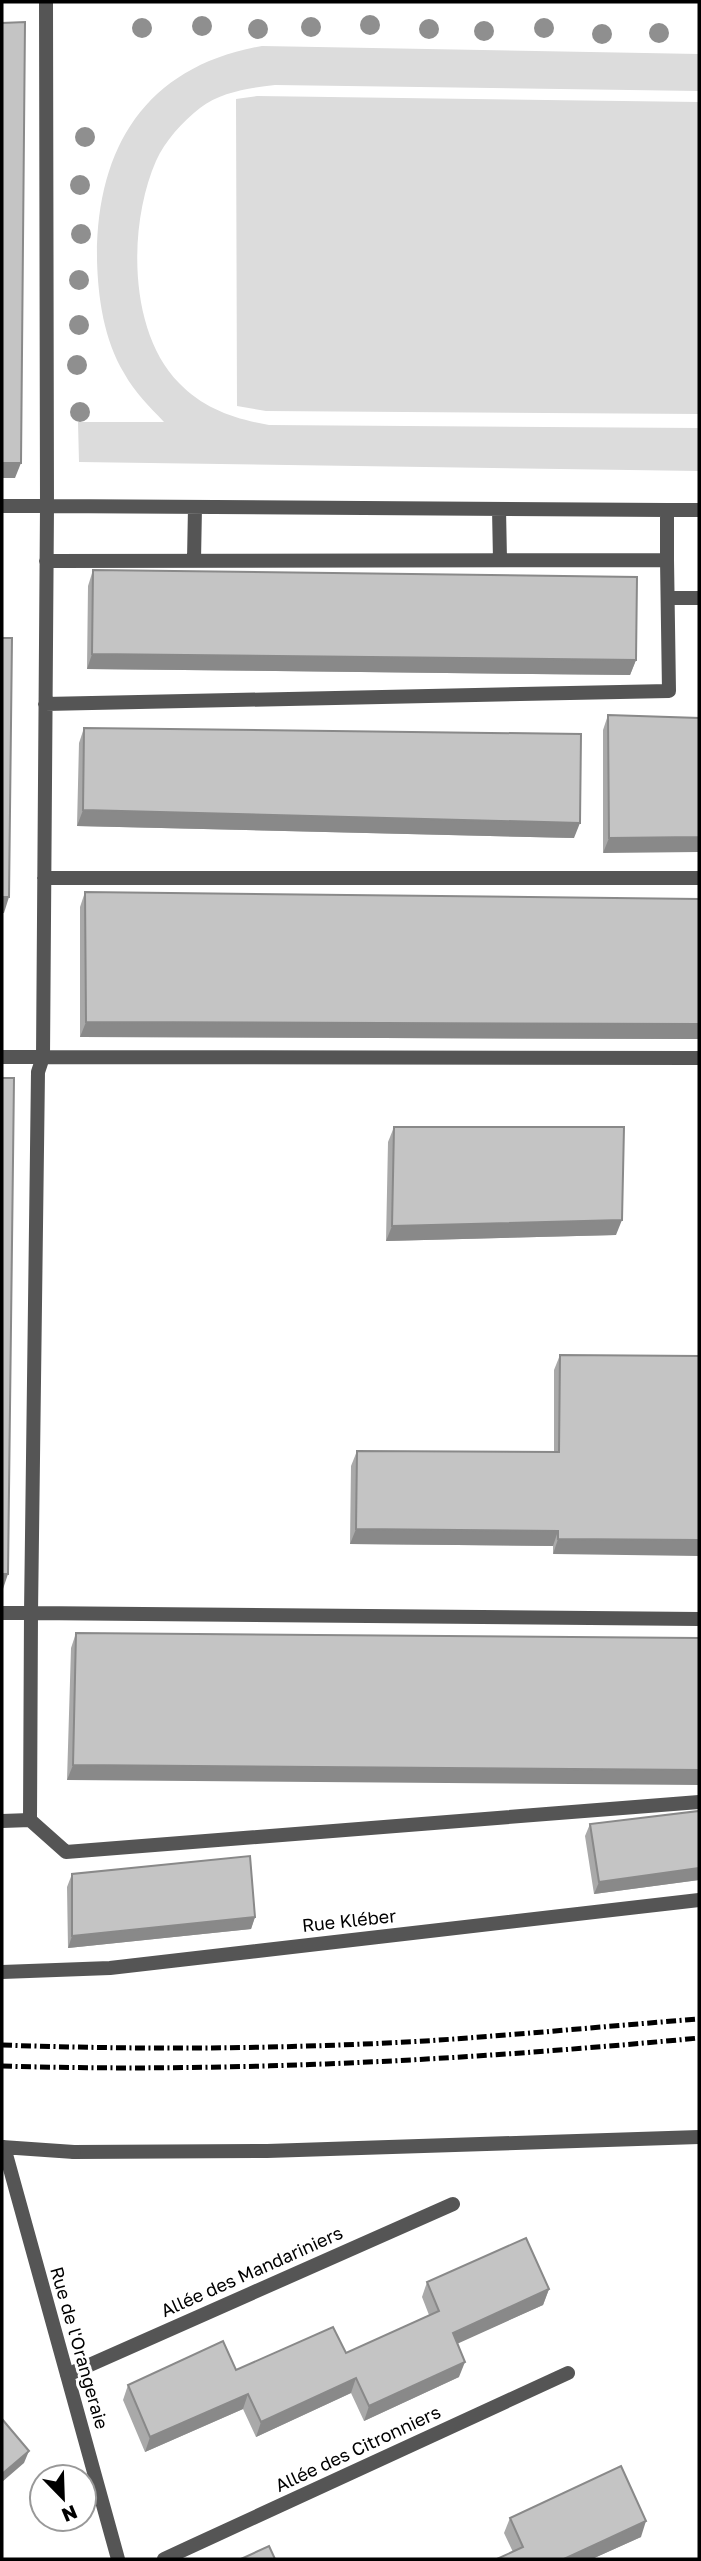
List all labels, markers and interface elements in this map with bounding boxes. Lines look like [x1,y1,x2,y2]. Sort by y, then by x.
street label: Rue Kléber [301,1904,397,1936]
street label: Allée des Mandariniers [157,2221,346,2321]
street label: Rue de l'Orangeraie [46,2264,114,2431]
street label: Allée des Citronniers [271,2400,444,2496]
north arrow [28,2463,98,2533]
text: N [59,2501,81,2528]

